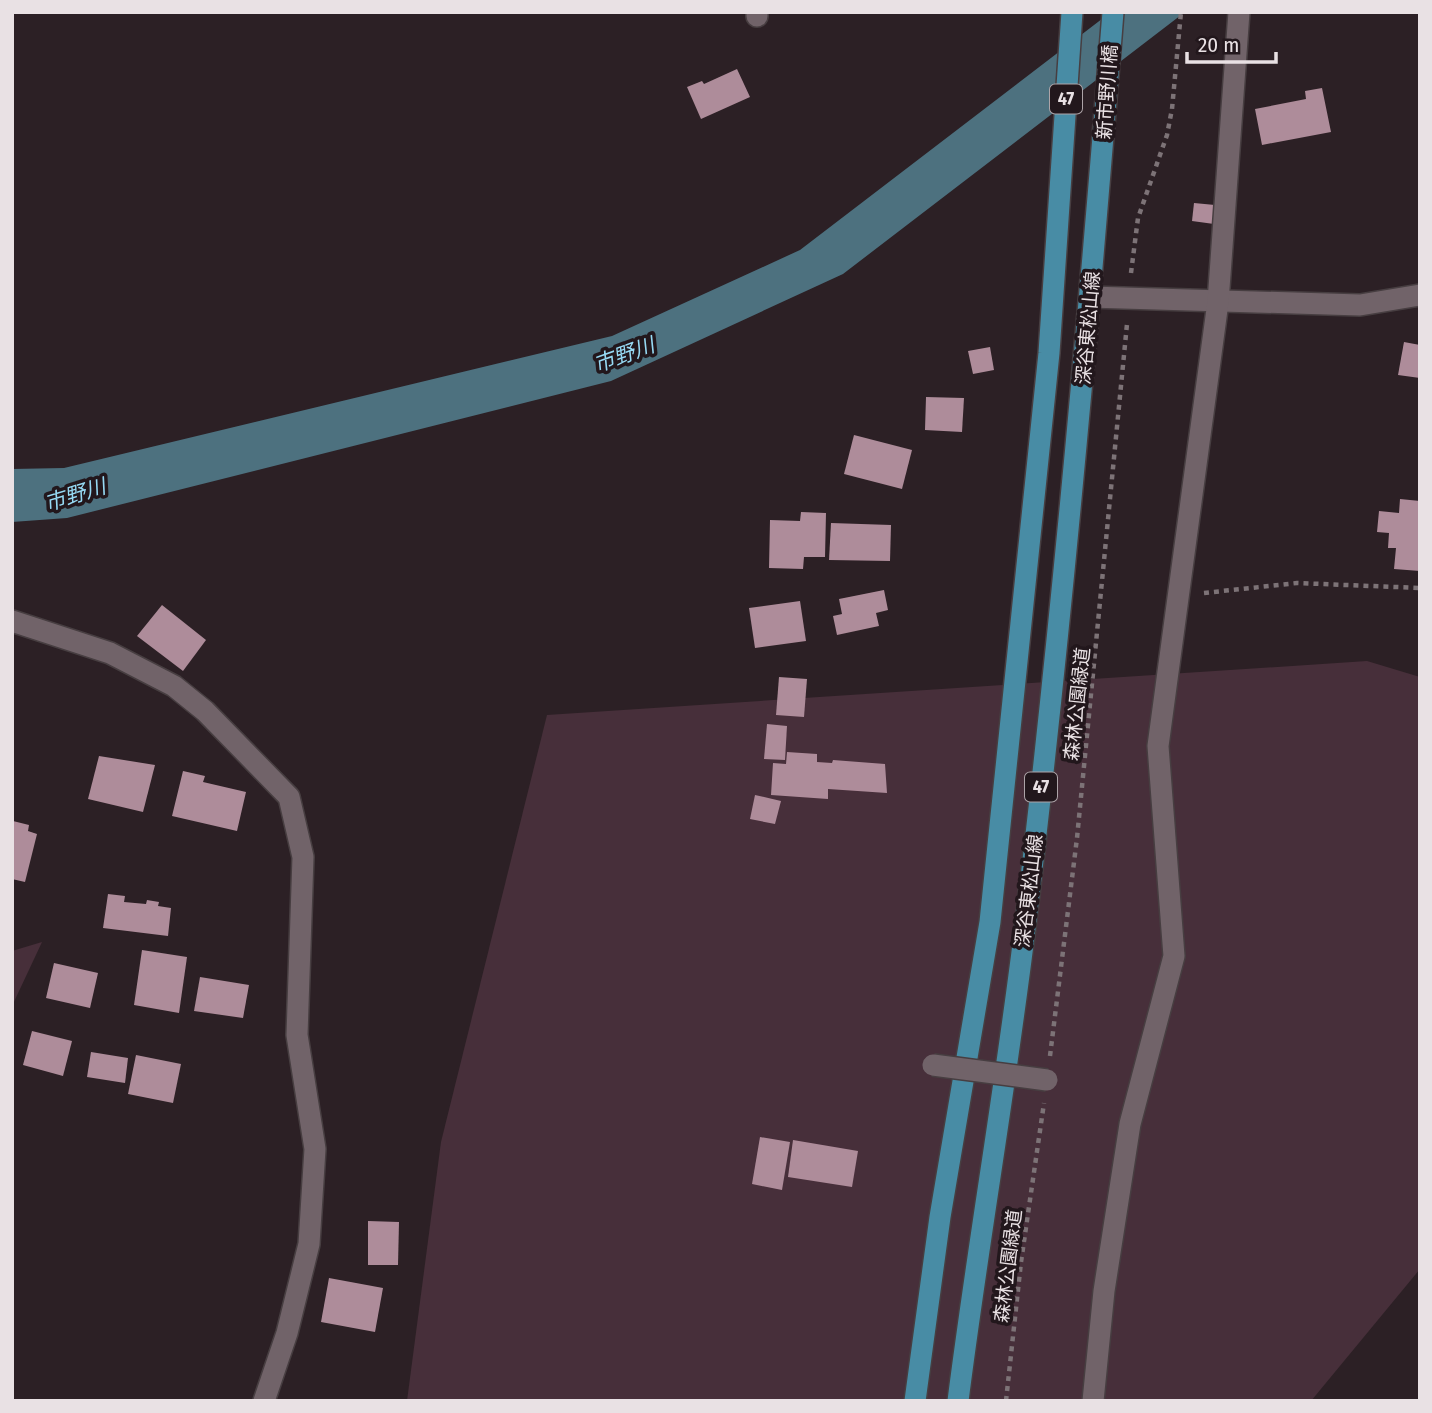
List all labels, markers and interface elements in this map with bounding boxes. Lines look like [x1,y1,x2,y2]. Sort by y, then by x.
scale bar [1187,21,1276,65]
text: 20 m [1198,32,1239,58]
street label: 新市野川橋 [1092,44,1122,140]
road number: 47 [1050,84,1082,114]
street label: 深谷東松山線 [1072,270,1104,386]
water label: 市野川 [590,331,660,378]
water label: 市野川 [41,473,111,517]
street label: 森林公園緑道 [1060,646,1094,762]
road number: 47 [1025,772,1057,802]
street label: 深谷東松山線 [1011,833,1047,949]
street label: 森林公園緑道 [990,1208,1026,1324]

